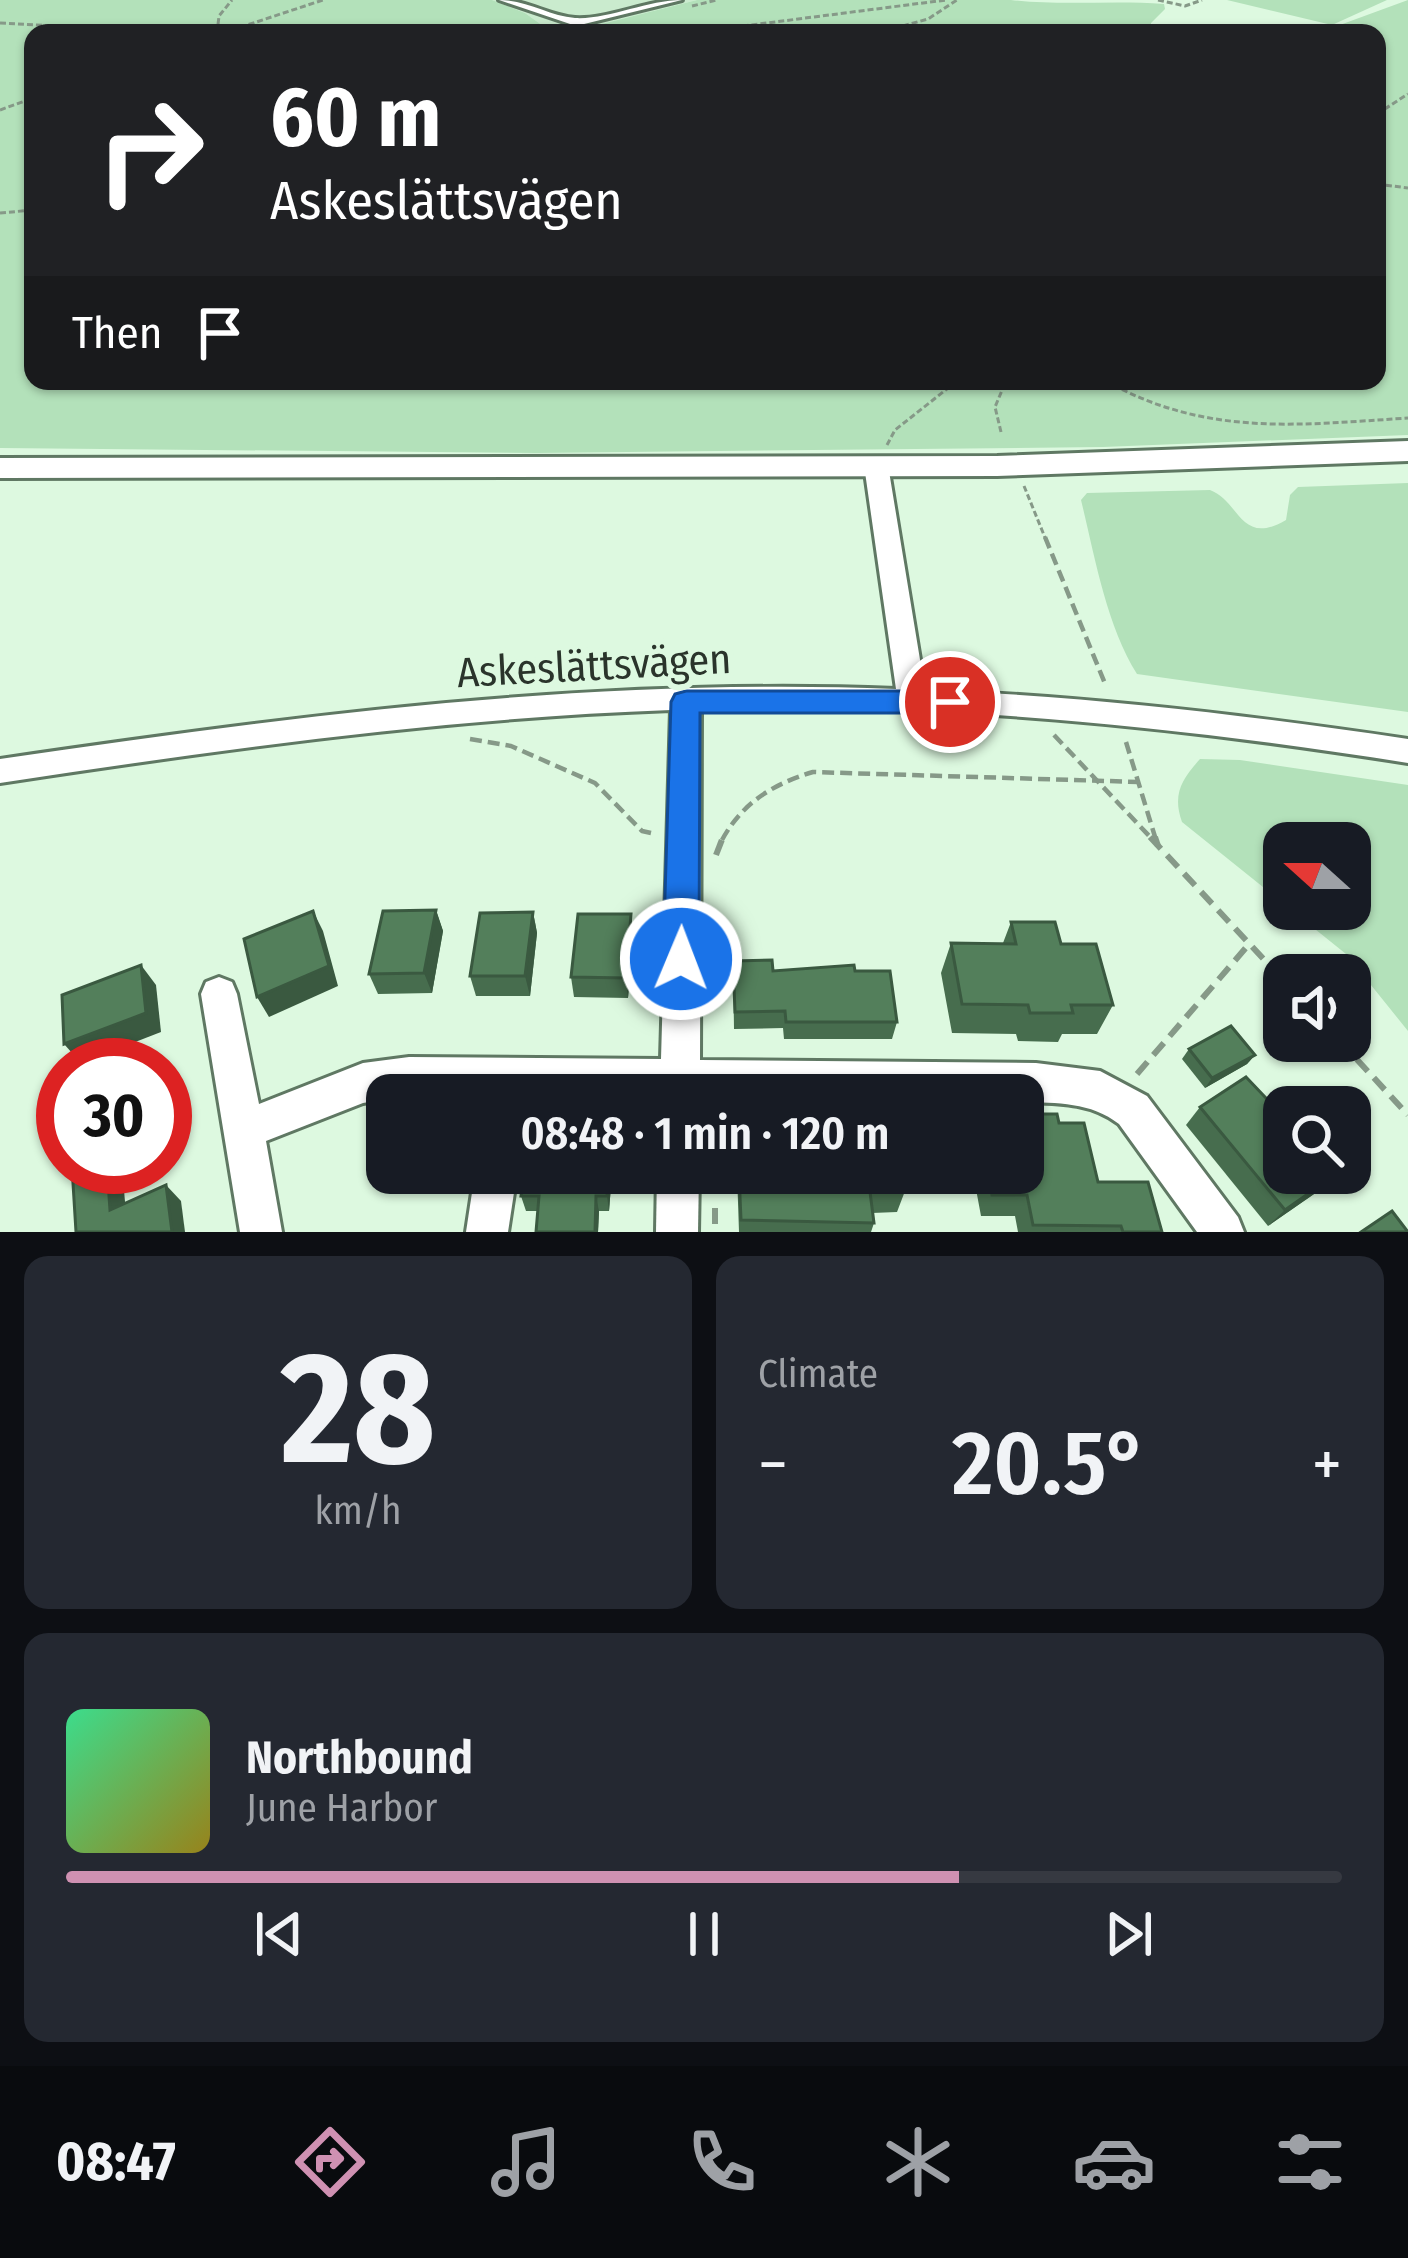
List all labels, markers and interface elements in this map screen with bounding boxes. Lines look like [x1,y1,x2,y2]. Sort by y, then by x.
text: 60 m [270,67,441,168]
icon: right [72,72,228,228]
text: Askeslättsvägen [270,169,623,233]
icon: arrive [187,300,253,366]
text: Then [72,306,163,360]
street label: Askeslättsvägen [456,634,732,698]
pin [899,651,1001,753]
icon: arrive [917,669,983,735]
north arrow [1263,822,1371,930]
map controls [1263,822,1371,1194]
position arrow [618,896,744,1022]
button: sound [1263,954,1371,1062]
speed limit sign: 30 [36,1038,192,1194]
button: search [1263,1086,1371,1194]
text: 08:48 · 1 min · 120 m [521,1107,889,1161]
text: 28 [281,1316,435,1503]
text: Climate [758,1351,878,1397]
text: 20.5° [952,1410,1148,1518]
text: − [758,1425,788,1504]
text: + [1312,1425,1342,1504]
text: km/h [315,1488,401,1534]
text: Northbound [246,1731,473,1785]
text: June Harbor [246,1785,437,1831]
icon: previous [246,1901,312,1967]
icon: pause [671,1901,737,1967]
icon: next [1096,1901,1162,1967]
icon: directions [288,2120,372,2204]
icon: music [484,2120,568,2204]
icon: phone [680,2120,764,2204]
icon: climate [876,2120,960,2204]
icon: car [1072,2120,1156,2204]
icon: filters [1268,2120,1352,2204]
text: 08:47 [56,2130,176,2194]

